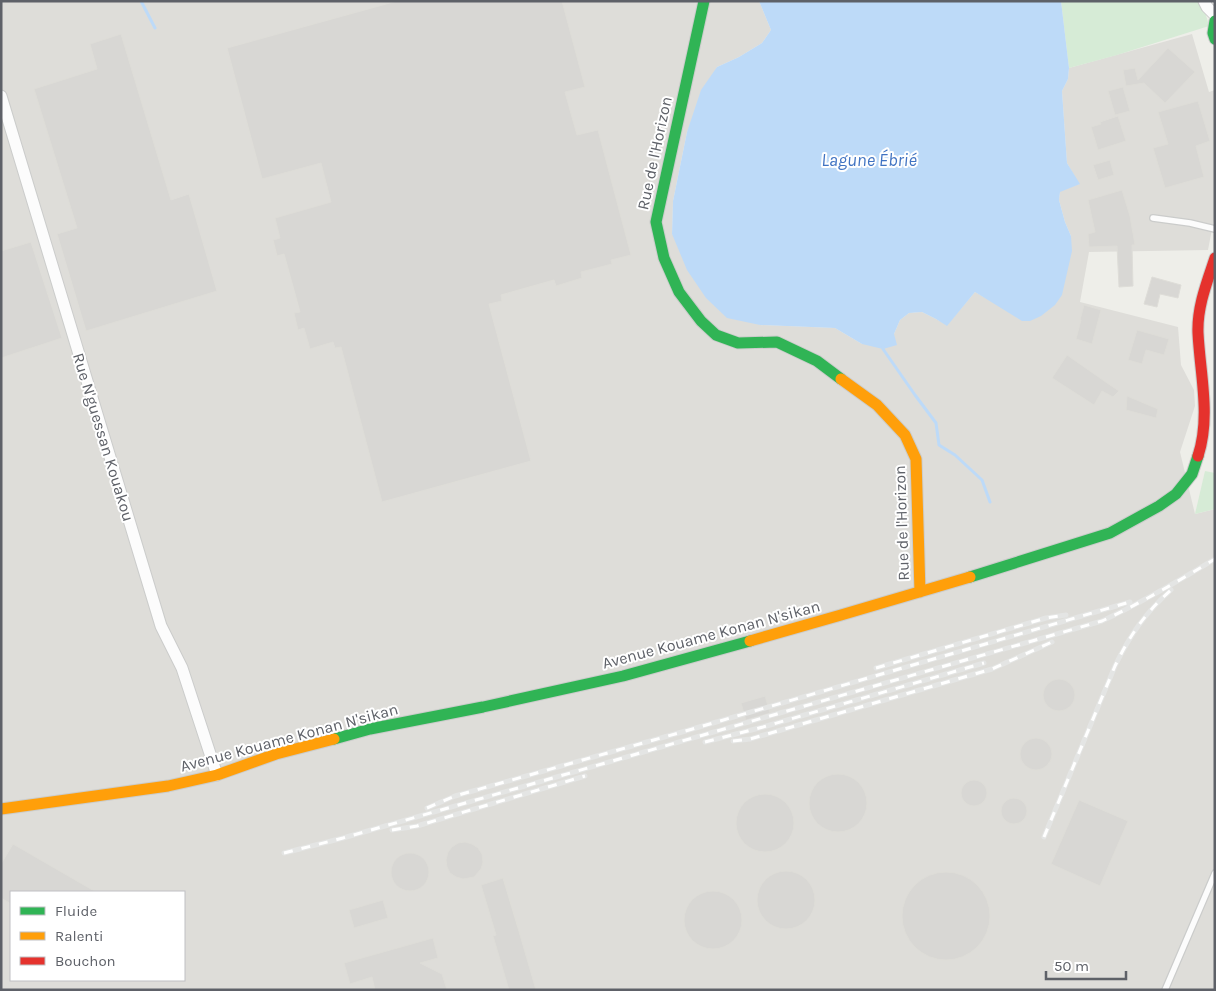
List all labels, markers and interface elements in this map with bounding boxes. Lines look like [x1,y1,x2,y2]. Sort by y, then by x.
street label: Rue de l'Horizon [633,95,676,212]
water label: Lagune Ébrié [821,149,917,171]
street label: Rue N'guessan Kouakou [69,351,138,524]
street label: Rue de l'Horizon [890,465,913,581]
street label: Avenue Kouame Konan N'sikan [600,596,822,673]
street label: Avenue Kouame Konan N'sikan [178,699,400,776]
legend [10,891,185,981]
text: Fluide [55,902,97,920]
text: Ralenti [55,927,104,945]
scale bar [1046,948,1126,980]
text: Bouchon [55,952,116,970]
text: 50 m [1054,957,1089,975]

